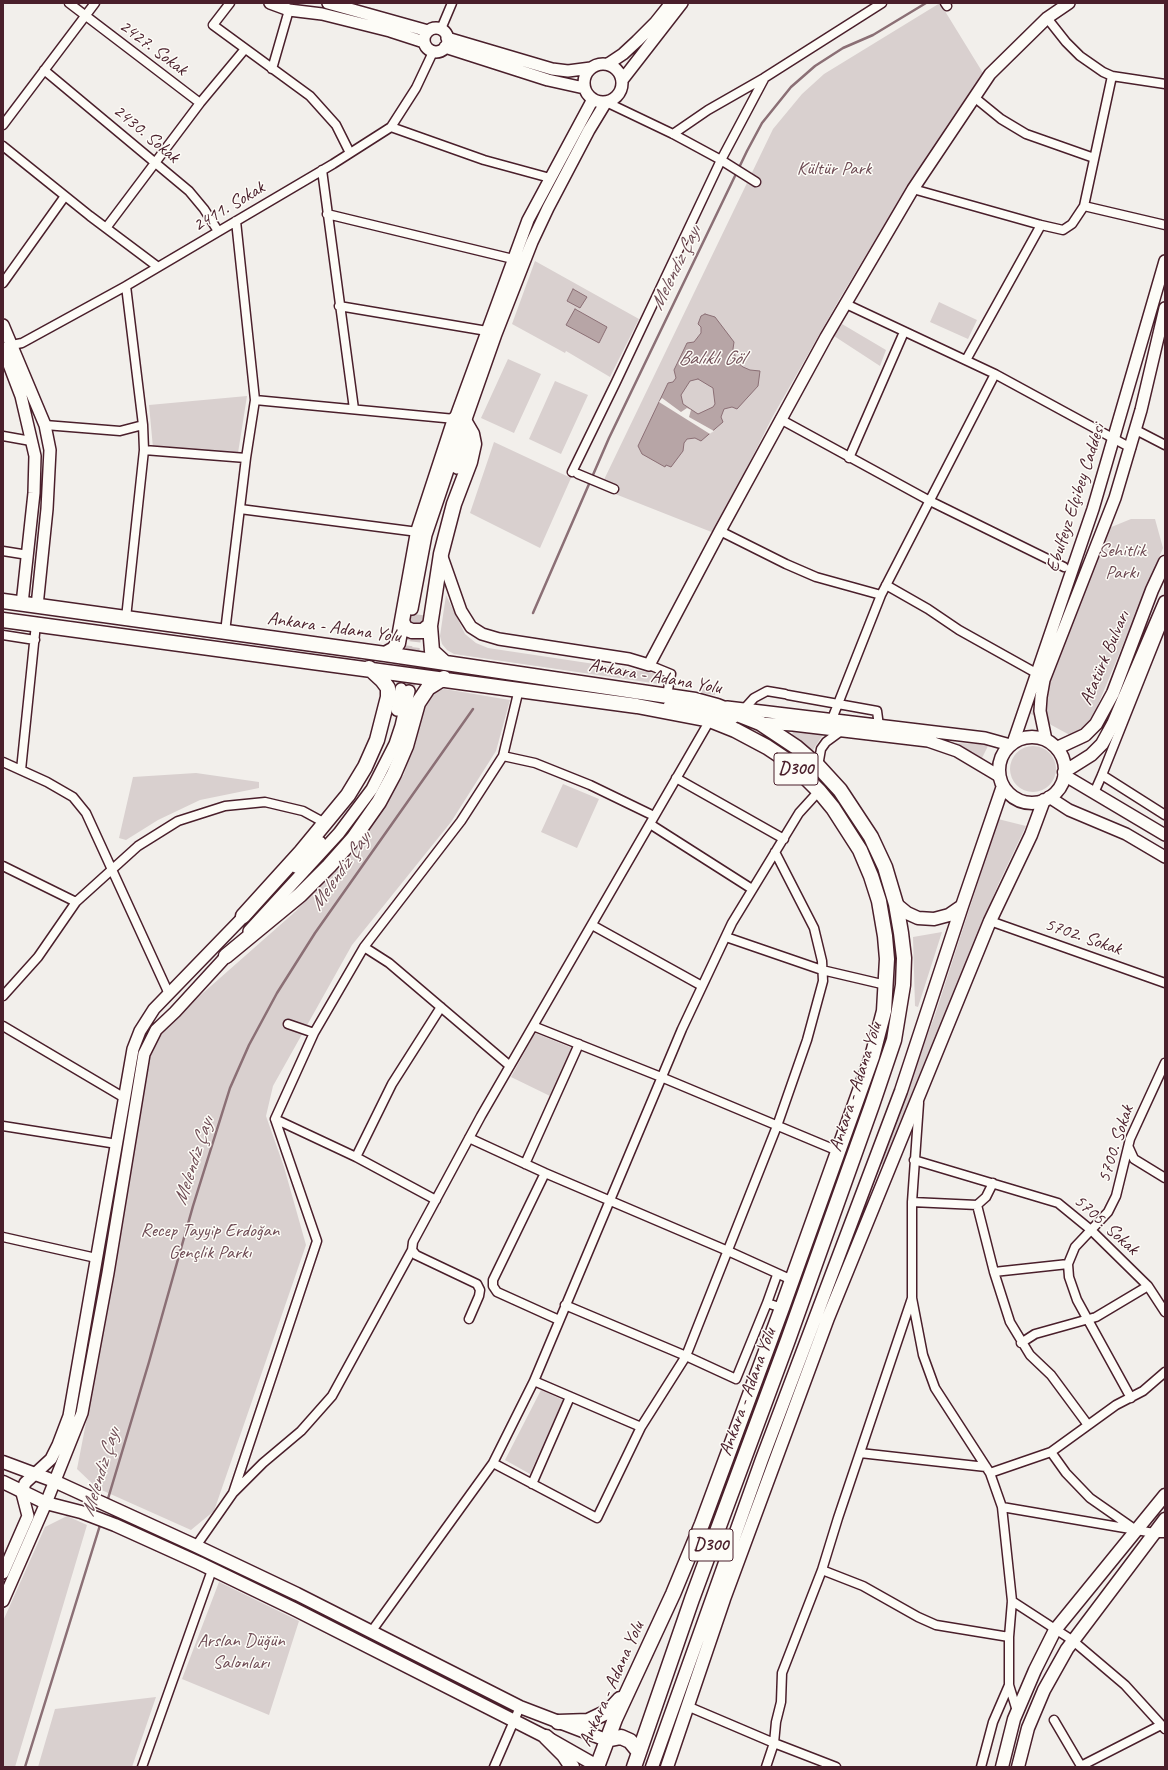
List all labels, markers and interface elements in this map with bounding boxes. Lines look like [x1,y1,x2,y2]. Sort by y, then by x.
street label: 2427. Sokak [114,15,192,81]
street label: 2430. Sokak [108,100,184,168]
park label: Kültür Park [797,158,871,180]
street label: 2411. Sokak [189,177,269,237]
water label: Melendiz Çayı [645,222,707,314]
water label: Balıklı Göl [678,347,744,371]
street label: Ebulfeyz Elçibey Caddesi [1041,421,1111,575]
park label: Sehitlik Parkı [1098,540,1146,584]
street label: Ankara - Adana Yolu [266,607,402,649]
street label: Atatürk Bulvarı [1075,607,1135,709]
street label: Ankara - Adana Yolu [587,654,723,700]
road number: D300 [774,753,818,785]
water label: Melendiz Çayı [305,827,377,915]
street label: 5702. Sokak [1042,913,1124,961]
street label: Ankara - Adana Yolu [824,1020,888,1154]
street label: 5700. Sokak [1093,1103,1139,1185]
water label: Melendiz Çayı [168,1114,220,1208]
street label: 5705. Sokak [1069,1190,1143,1260]
park label: Recep Tayyip Erdoğan Gençlik Parkı [141,1220,279,1264]
street label: Ankara - Adana Yolu [714,1325,782,1459]
water label: Melendiz Çayı [76,1425,126,1519]
road number: D300 [689,1529,733,1561]
street label: Ankara - Adana Yolu [574,1618,650,1750]
park label: Arslan Düğün Salonları [197,1630,285,1674]

